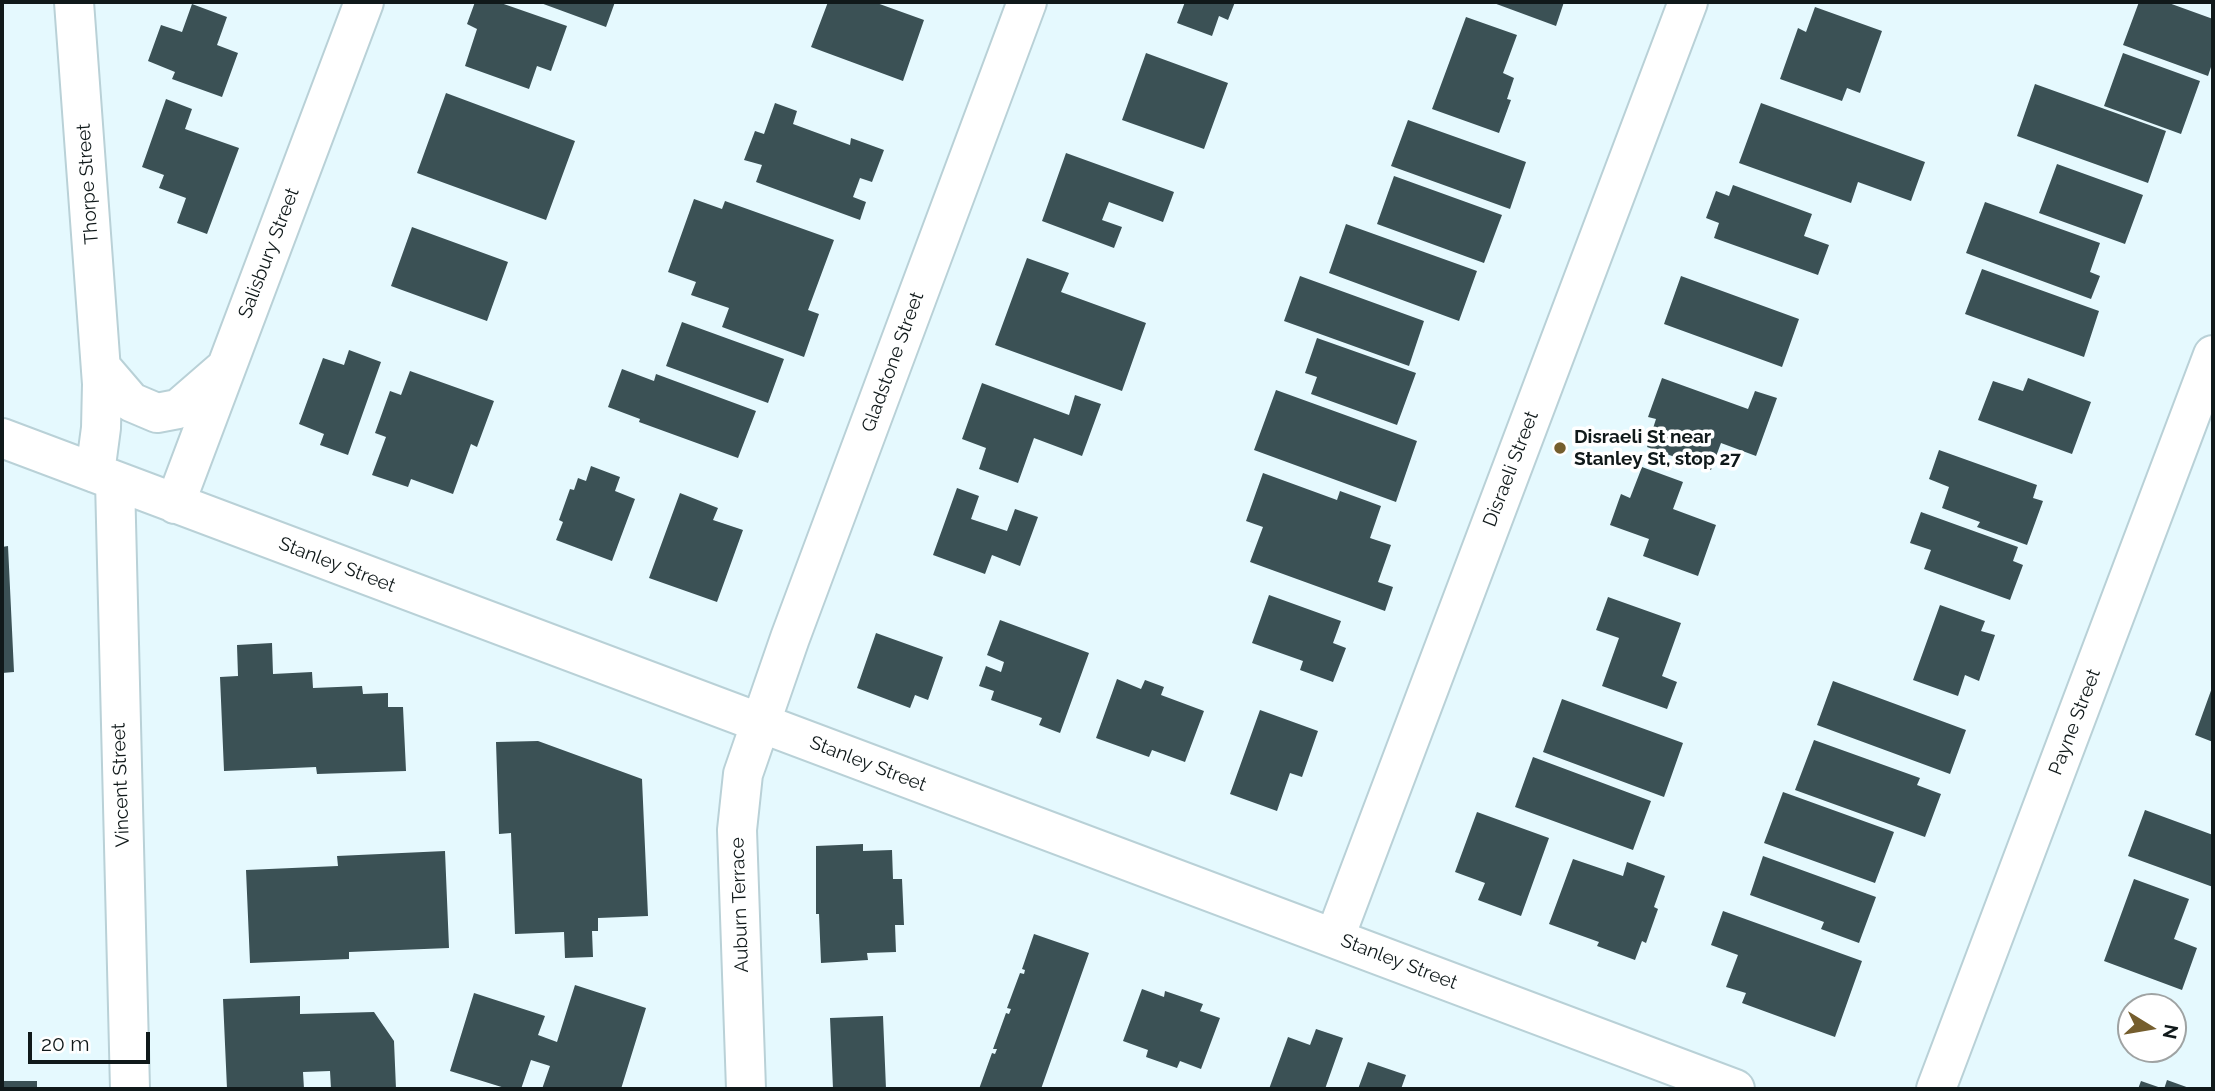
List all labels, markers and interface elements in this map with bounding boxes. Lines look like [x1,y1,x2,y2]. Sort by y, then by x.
street label: Thorpe Street [72,123,104,245]
street label: Salisbury Street [234,185,304,321]
street label: Gladstone Street [857,289,929,435]
street label: Disraeli Street [1479,408,1543,530]
place label: Disraeli St near Stanley St, stop 27 [1574,426,1741,470]
marker: Disraeli St near Stanley St, stop 27 [1552,440,1568,456]
street label: Stanley Street [275,532,399,598]
street label: Payne Street [2044,666,2106,778]
street label: Vincent Street [107,722,135,848]
street label: Stanley Street [806,731,930,797]
street label: Auburn Terrace [726,837,754,973]
street label: Stanley Street [1337,929,1461,995]
north arrow [2117,993,2187,1063]
scale bar [32,1018,154,1062]
text: N [2158,1022,2183,1041]
text: 20 m [41,1031,89,1056]

